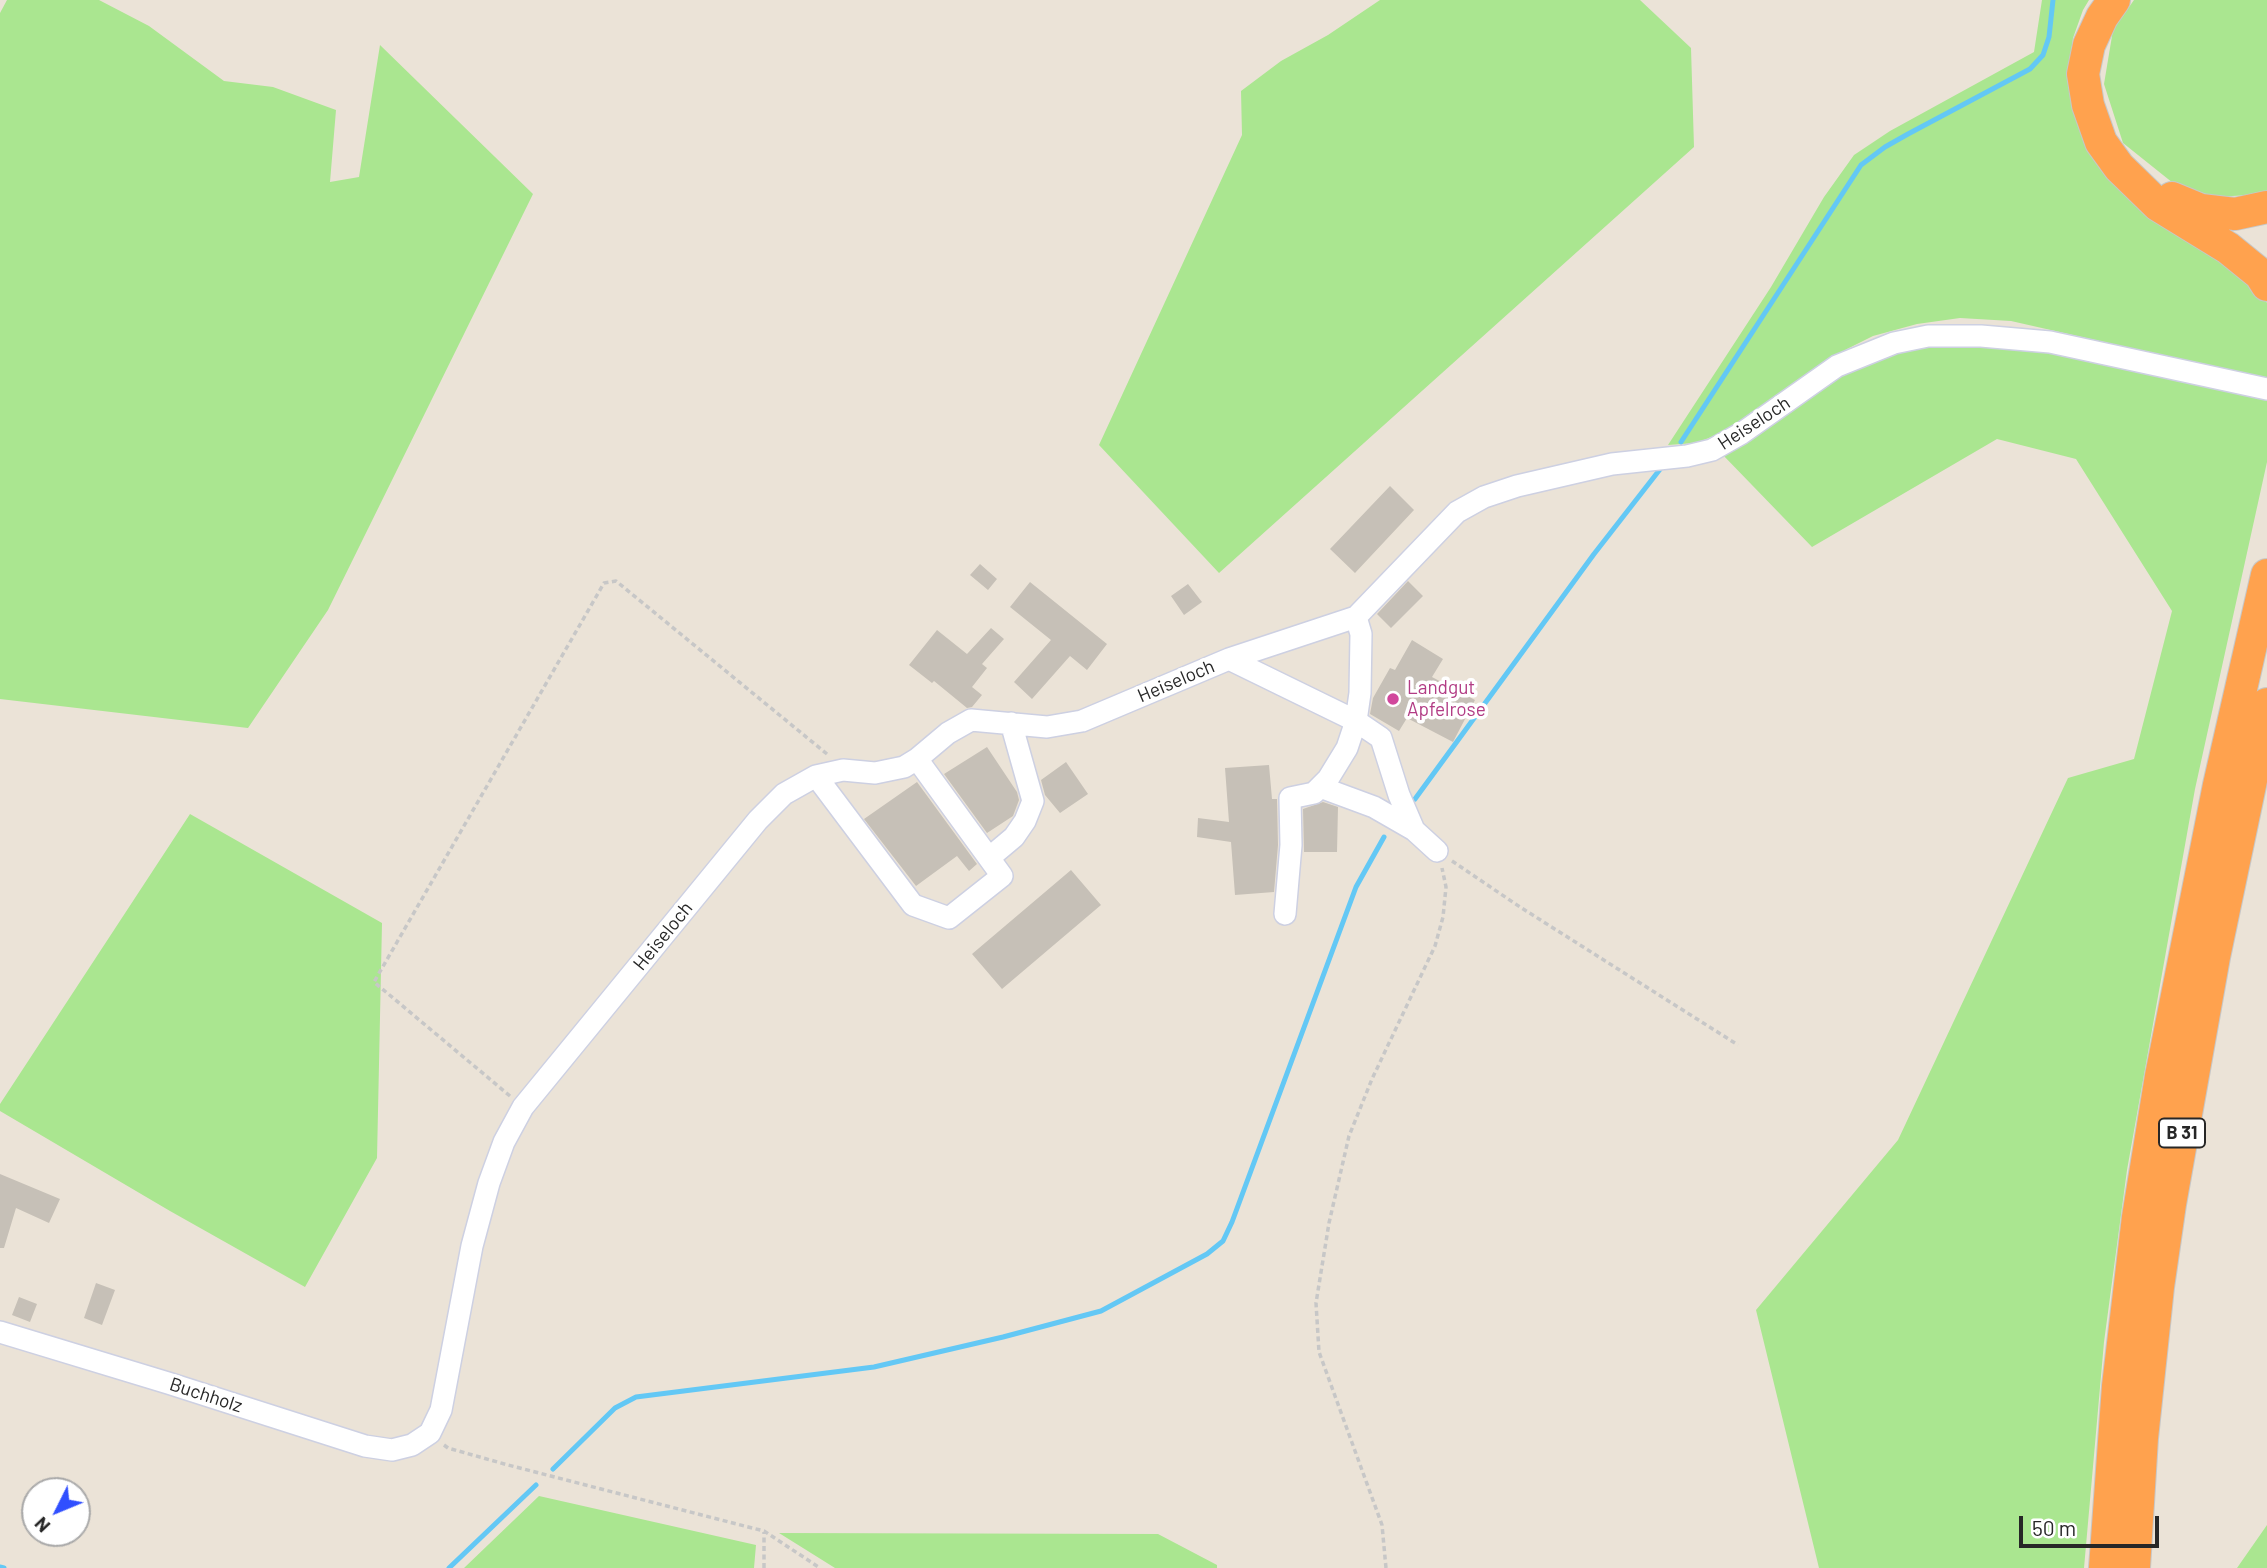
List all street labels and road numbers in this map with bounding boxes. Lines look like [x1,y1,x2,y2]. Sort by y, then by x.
street label: Heiseloch [1714,391,1794,455]
street label: Heiseloch [1134,655,1218,707]
street label: Heiseloch [628,897,698,975]
road number: B 31 [2159,1118,2205,1148]
street label: Buchholz [167,1373,245,1417]

